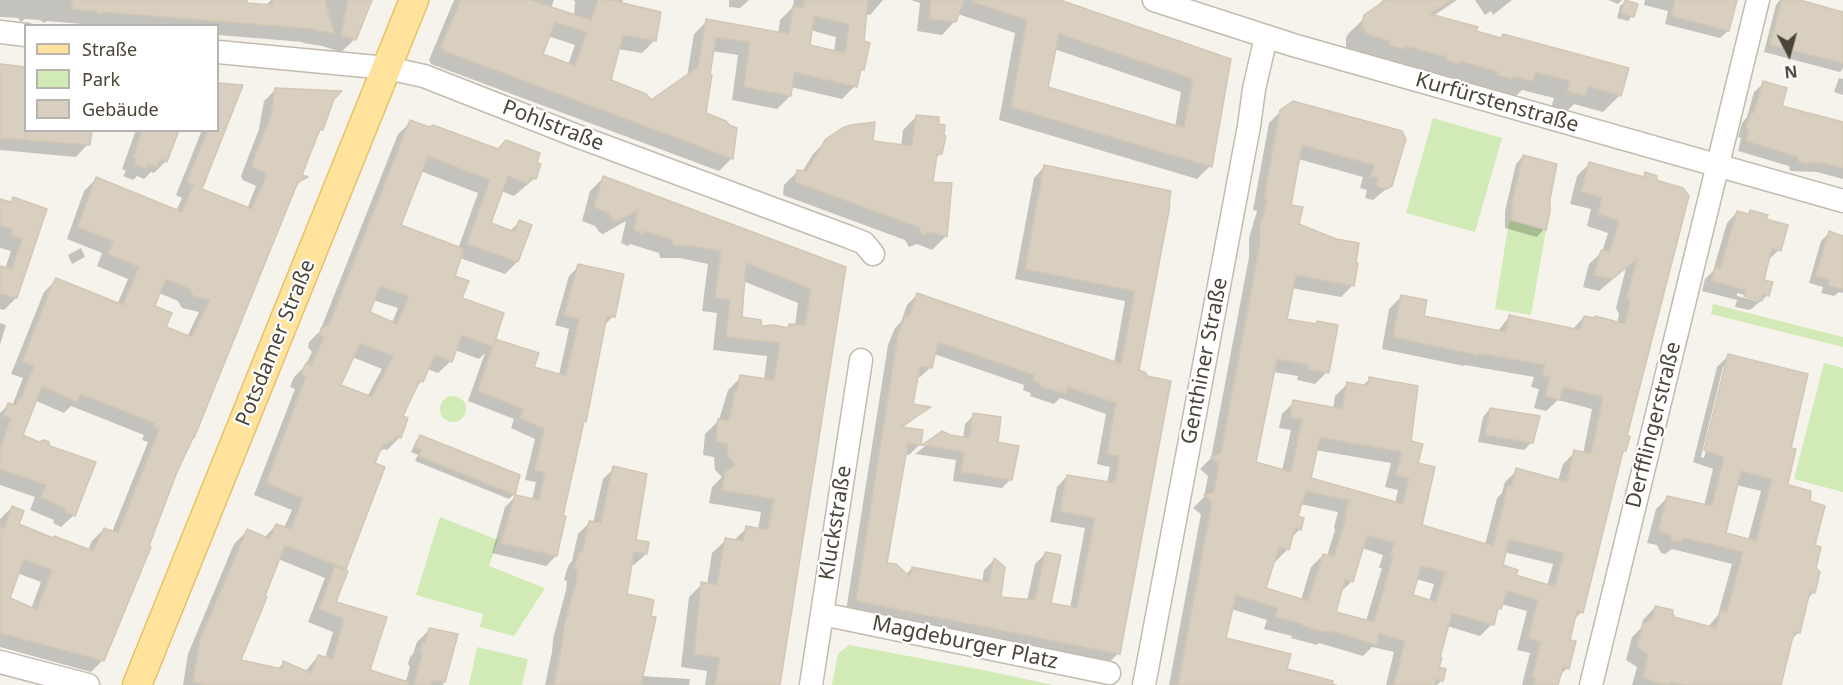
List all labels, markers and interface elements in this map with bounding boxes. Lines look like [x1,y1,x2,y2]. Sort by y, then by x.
legend [24,24,219,132]
north arrow [1759,24,1819,84]
text: Straße [82,37,137,61]
text: N [1783,60,1799,84]
text: Park [82,67,120,91]
street label: Kurfürstenstraße [1412,68,1582,138]
street label: Pohlstraße [499,95,607,157]
text: Gebäude [82,97,159,121]
street label: Potsdamer Straße [231,256,321,430]
street label: Genthiner Straße [1176,276,1234,446]
street label: Derfflingerstraße [1621,339,1687,511]
street label: Kluckstraße [815,464,857,582]
street label: Magdeburger Platz [870,611,1060,675]

